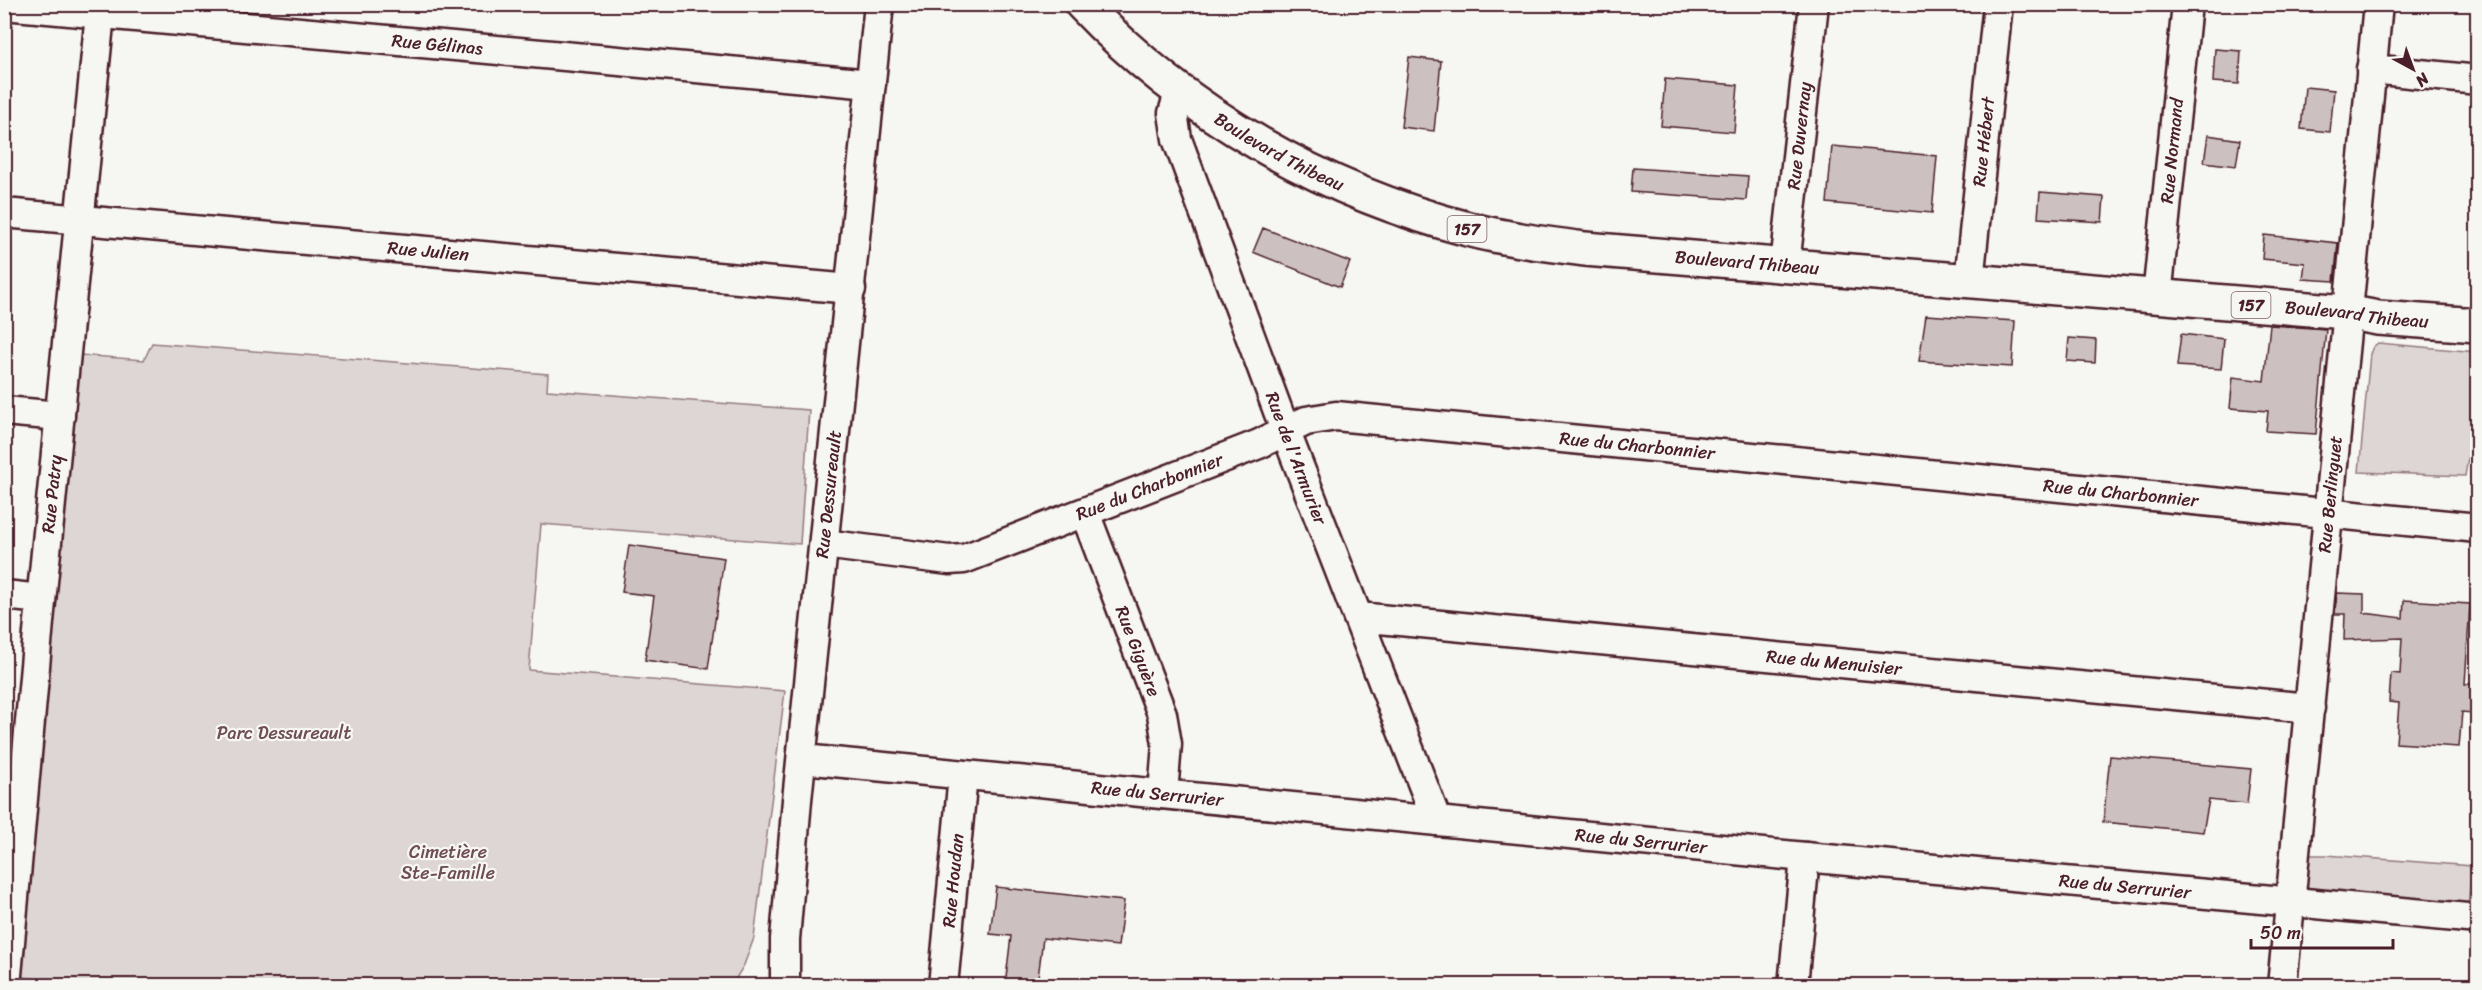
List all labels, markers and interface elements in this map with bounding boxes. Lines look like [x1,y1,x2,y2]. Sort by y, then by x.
street label: Rue Gélinas [390,24,485,65]
north arrow [2383,39,2443,99]
text: N [2408,65,2437,95]
street label: Rue Duvernay [1777,80,1821,191]
street label: Rue Hébert [1963,95,2004,188]
street label: Rue Normand [2151,95,2193,205]
street label: Boulevard Thibeau [1208,103,1350,201]
road number: 157 [1448,216,1486,242]
street label: Rue Julien [386,231,471,271]
street label: Boulevard Thibeau [1674,241,1821,284]
street label: Boulevard Thibeau [2284,291,2430,338]
road number: 157 [2232,292,2270,318]
street label: Rue de l'Armurier [1256,387,1337,531]
street label: Rue du Charbonnier [1558,422,1718,469]
street label: Rue Dessureault [806,428,851,560]
street label: Rue Berlinguet [2308,434,2352,554]
street label: Rue du Charbonnier [1071,443,1229,530]
street label: Rue Patry [32,453,72,535]
street label: Rue du Charbonnier [2042,469,2201,517]
street label: Rue Giguère [1106,601,1170,701]
street label: Rue du Menuisier [1765,640,1904,685]
park label: Parc Dessureault [217,717,351,749]
street label: Rue du Serrurier [1090,771,1226,816]
street label: Rue du Serrurier [1574,819,1710,863]
street label: Rue Houdan [933,832,973,929]
park label: Cimetière Ste-Famille [401,836,495,889]
street label: Rue du Serrurier [2057,864,2194,909]
scale bar [2251,912,2394,950]
text: 50 m [2260,917,2301,949]

